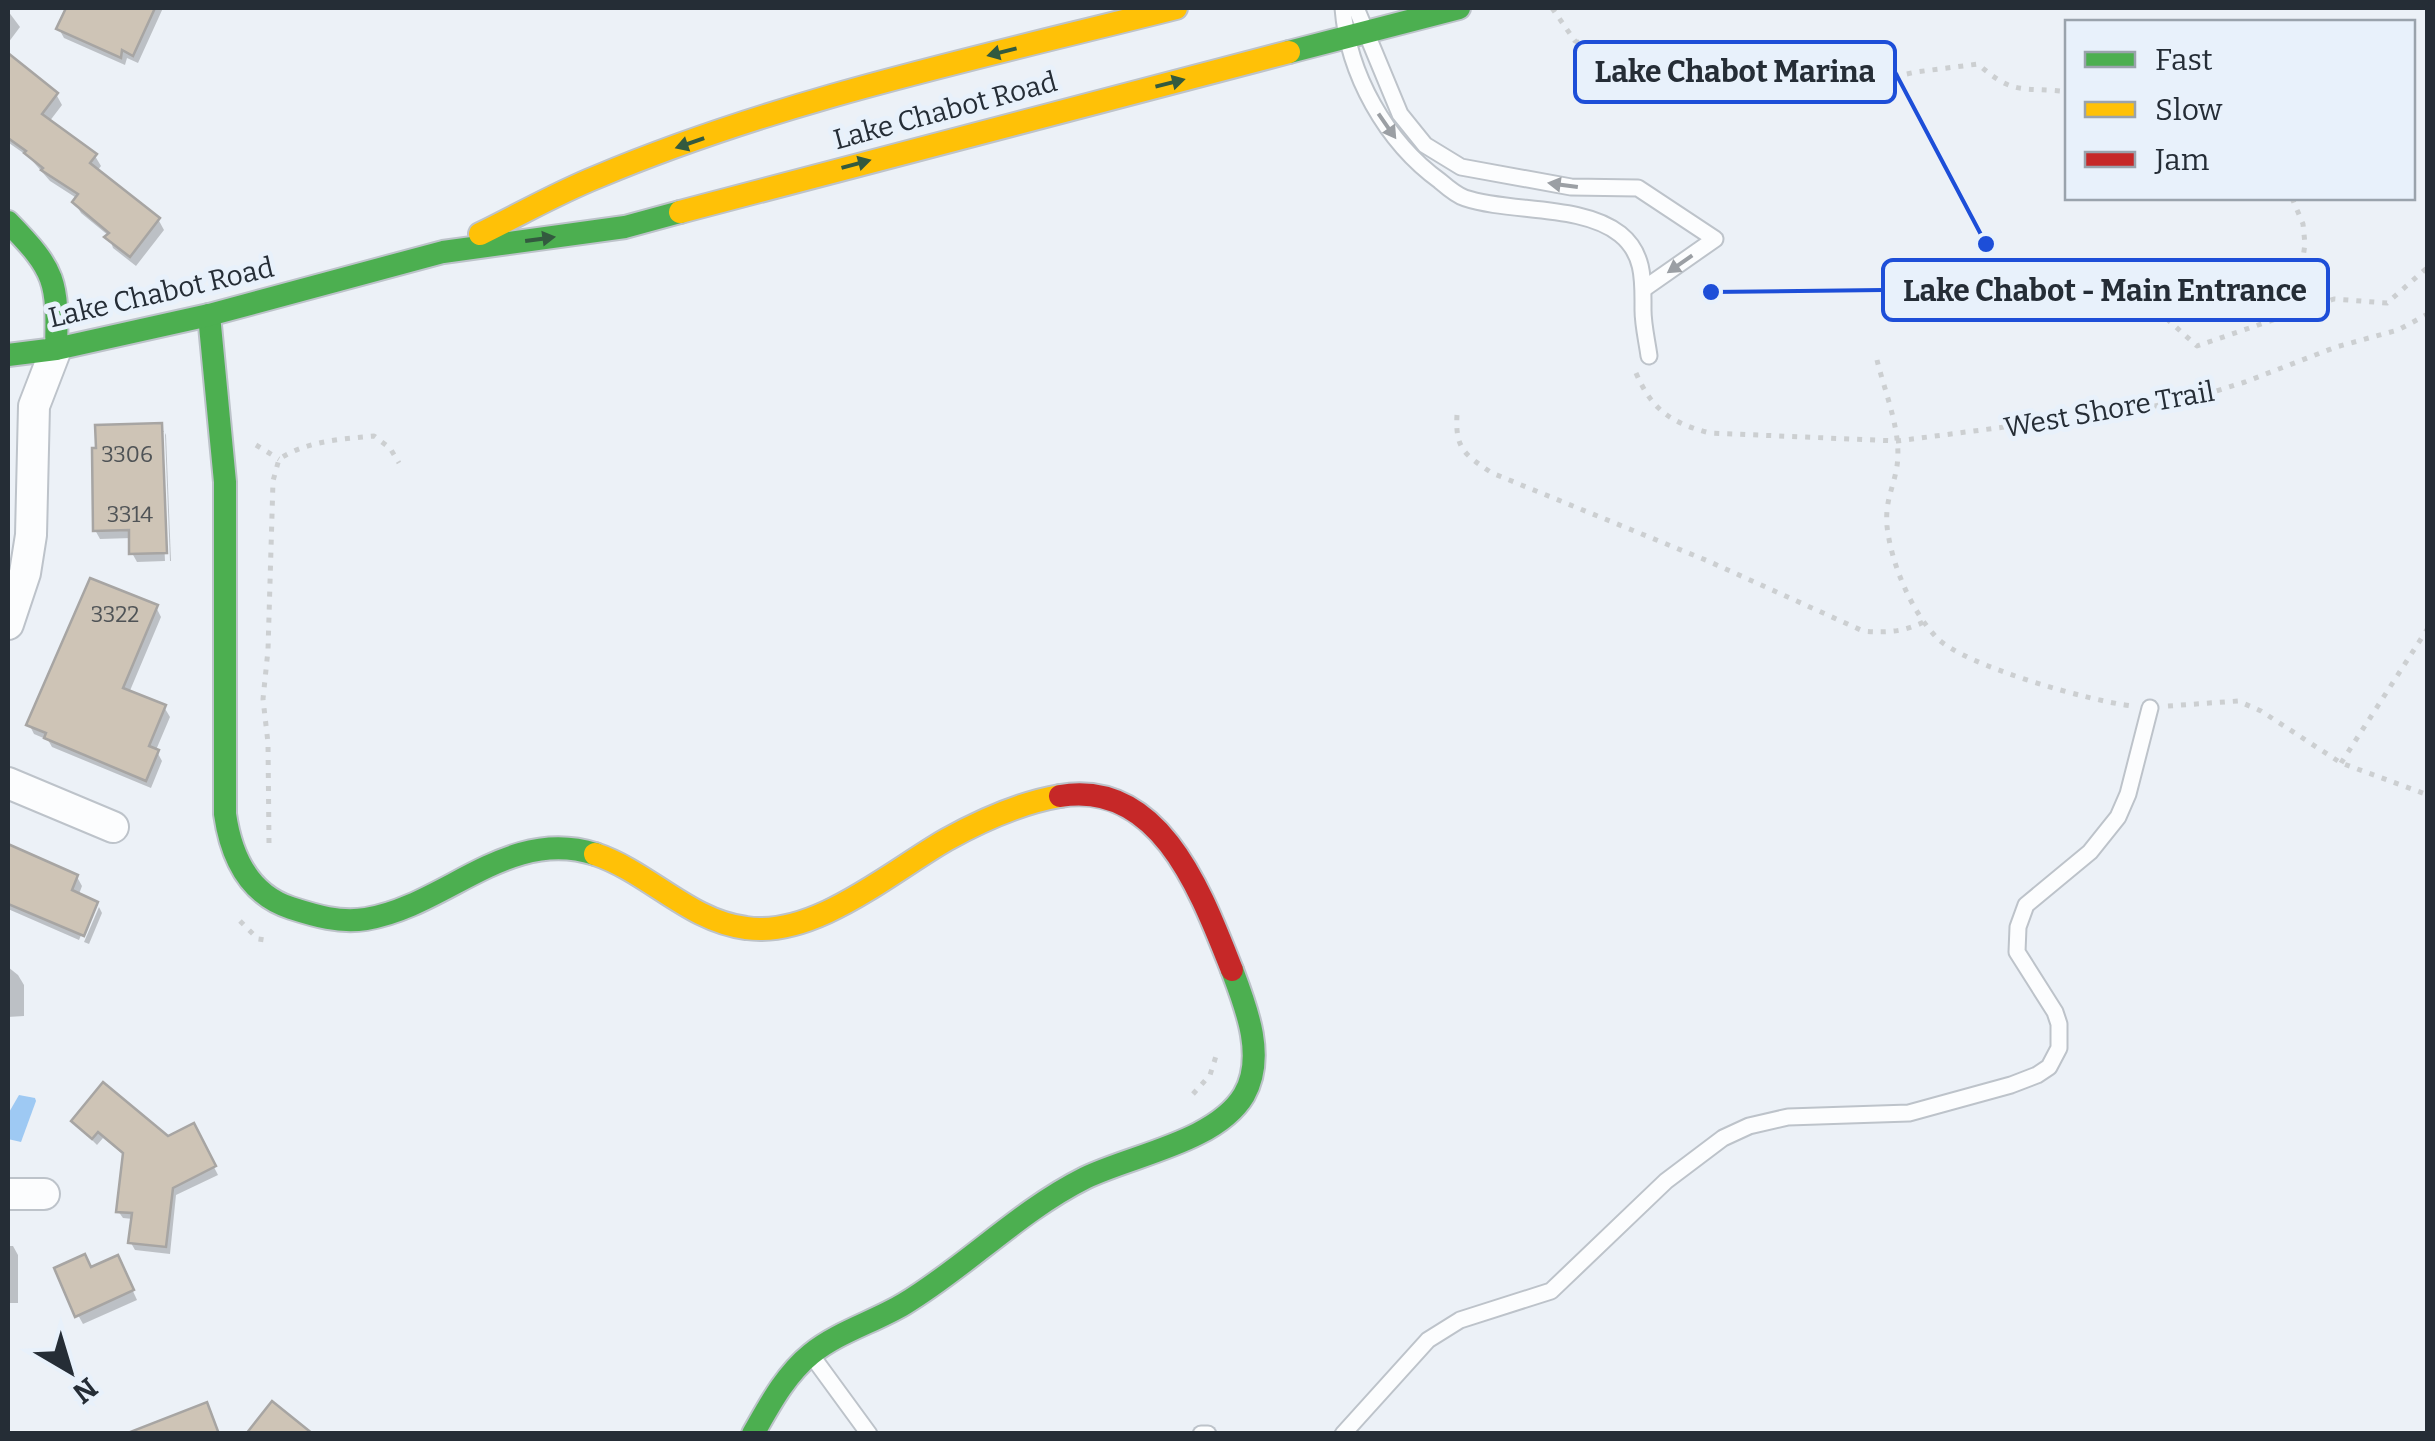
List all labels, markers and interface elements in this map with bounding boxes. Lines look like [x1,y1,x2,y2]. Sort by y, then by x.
legend [2065,20,2415,200]
callout: Lake Chabot Marina [1575,42,1895,102]
text: Fast [2155,42,2213,78]
one-way arrow [986,44,1017,60]
text: Lake Chabot Marina [1595,54,1876,90]
street label: Lake Chabot Road [830,65,1061,156]
one-way arrow [1155,74,1186,90]
text: Slow [2155,92,2223,128]
one-way arrow [1377,112,1396,139]
one-way arrow [675,136,705,151]
text: Jam [2154,142,2210,178]
one-way arrow [840,155,871,171]
one-way arrow [1547,176,1579,192]
one-way arrow [525,230,556,246]
street label: Lake Chabot Road [45,251,277,334]
one-way arrow [1667,254,1694,272]
callout: Lake Chabot - Main Entrance [1883,260,2328,320]
text: Lake Chabot - Main Entrance [1903,273,2307,309]
street label: West Shore Trail [2001,375,2217,444]
house number: 3306 [101,441,153,468]
house number: 3314 [107,501,153,528]
house number: 3322 [91,601,139,628]
north arrow [20,1321,120,1421]
text: N [66,1371,104,1410]

